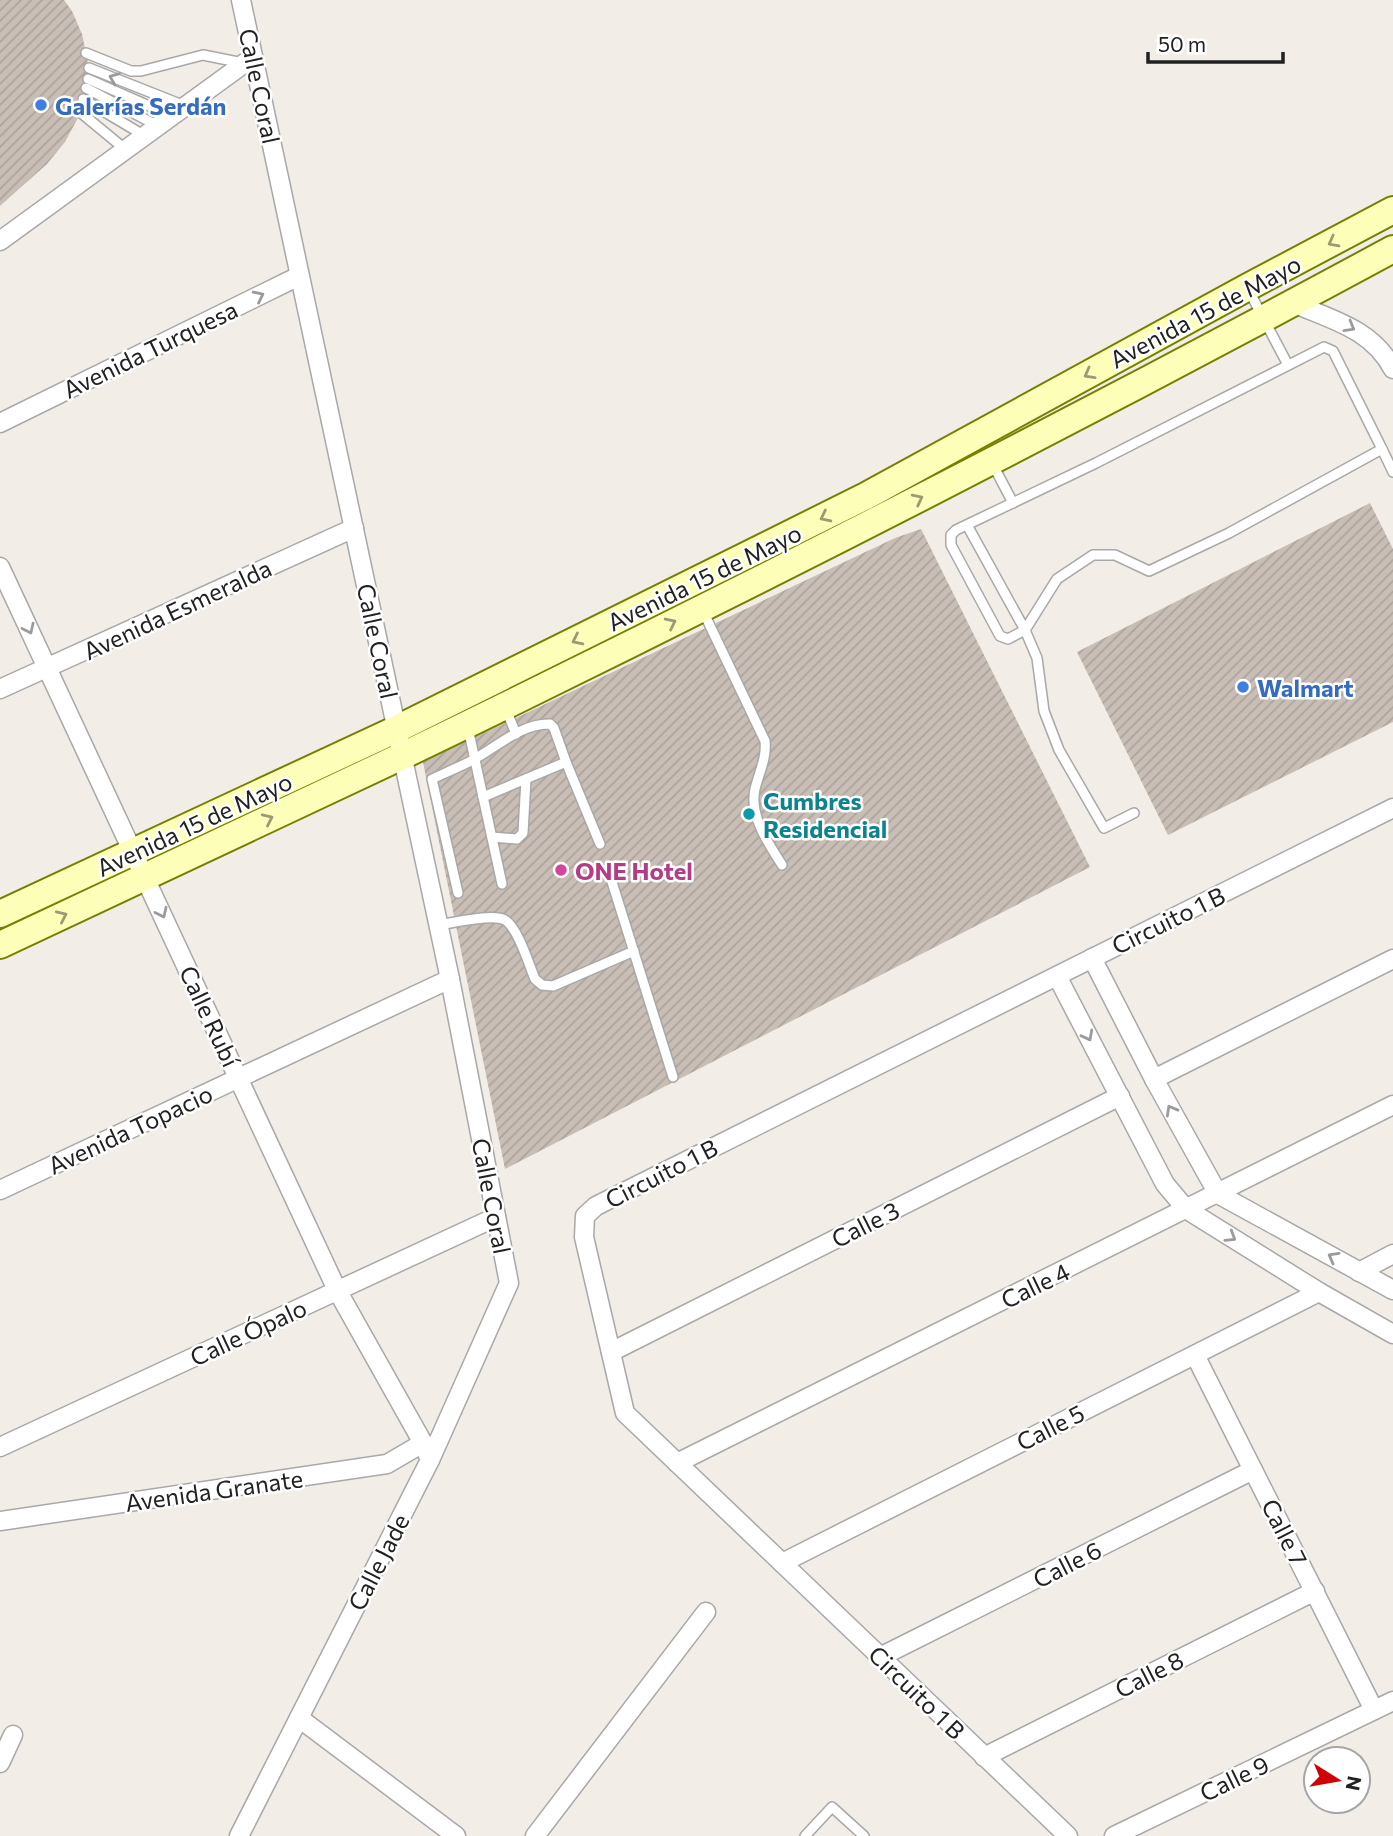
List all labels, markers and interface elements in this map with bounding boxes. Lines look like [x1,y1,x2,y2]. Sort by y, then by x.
scale bar [1148,21,1283,65]
street label: Calle Coral [234,26,286,146]
text: 50 m [1158,31,1206,56]
one-way arrow [109,72,121,86]
place label: Galerías Serdán [55,91,226,120]
marker: Galerías Serdán [33,97,49,113]
one-way arrow [1327,234,1340,247]
street label: Avenida 15 de Mayo [1104,248,1306,374]
one-way arrow [252,290,264,304]
street label: Avenida Turquesa [58,294,242,404]
one-way arrow [1342,319,1355,332]
one-way arrow [1084,366,1097,379]
one-way arrow [911,494,923,508]
one-way arrow [820,508,832,522]
street label: Avenida 15 de Mayo [602,517,806,637]
street label: Avenida Esmeralda [78,553,276,665]
street label: Calle Coral [352,581,404,701]
one-way arrow [664,617,676,631]
one-way arrow [21,621,35,634]
one-way arrow [572,631,584,645]
place label: Walmart [1257,673,1354,702]
marker: Walmart [1235,679,1251,695]
street label: Avenida 15 de Mayo [92,766,296,882]
place label: Cumbres Residencial [763,786,887,843]
marker: Cumbres Residencial [741,806,757,822]
one-way arrow [261,813,273,827]
place label: ONE Hotel [575,856,693,885]
marker: ONE Hotel [553,862,569,878]
street label: Circuito 1 B [1107,880,1229,960]
one-way arrow [154,906,168,918]
one-way arrow [55,910,67,924]
street label: Calle Rubí [174,961,246,1072]
one-way arrow [1080,1029,1094,1041]
street label: Avenida Topacio [43,1078,217,1180]
one-way arrow [1166,1105,1179,1117]
street label: Circuito 1 B [600,1132,722,1214]
street label: Calle Coral [467,1136,517,1256]
street label: Calle 3 [826,1195,904,1253]
one-way arrow [1223,1228,1236,1241]
one-way arrow [1328,1252,1341,1265]
street label: Calle 4 [996,1256,1074,1314]
street label: Calle Ópalo [185,1292,311,1372]
street label: Calle 5 [1011,1398,1089,1456]
street label: Avenida Granate [123,1463,305,1517]
street label: Calle 7 [1256,1494,1314,1570]
street label: Calle Jade [341,1509,415,1615]
street label: Calle 6 [1028,1535,1106,1593]
street label: Circuito 1 B [863,1639,971,1745]
street label: Calle 8 [1110,1645,1188,1703]
north arrow [1302,1745,1372,1815]
street label: Calle 9 [1195,1749,1273,1807]
text: N [1342,1774,1367,1793]

